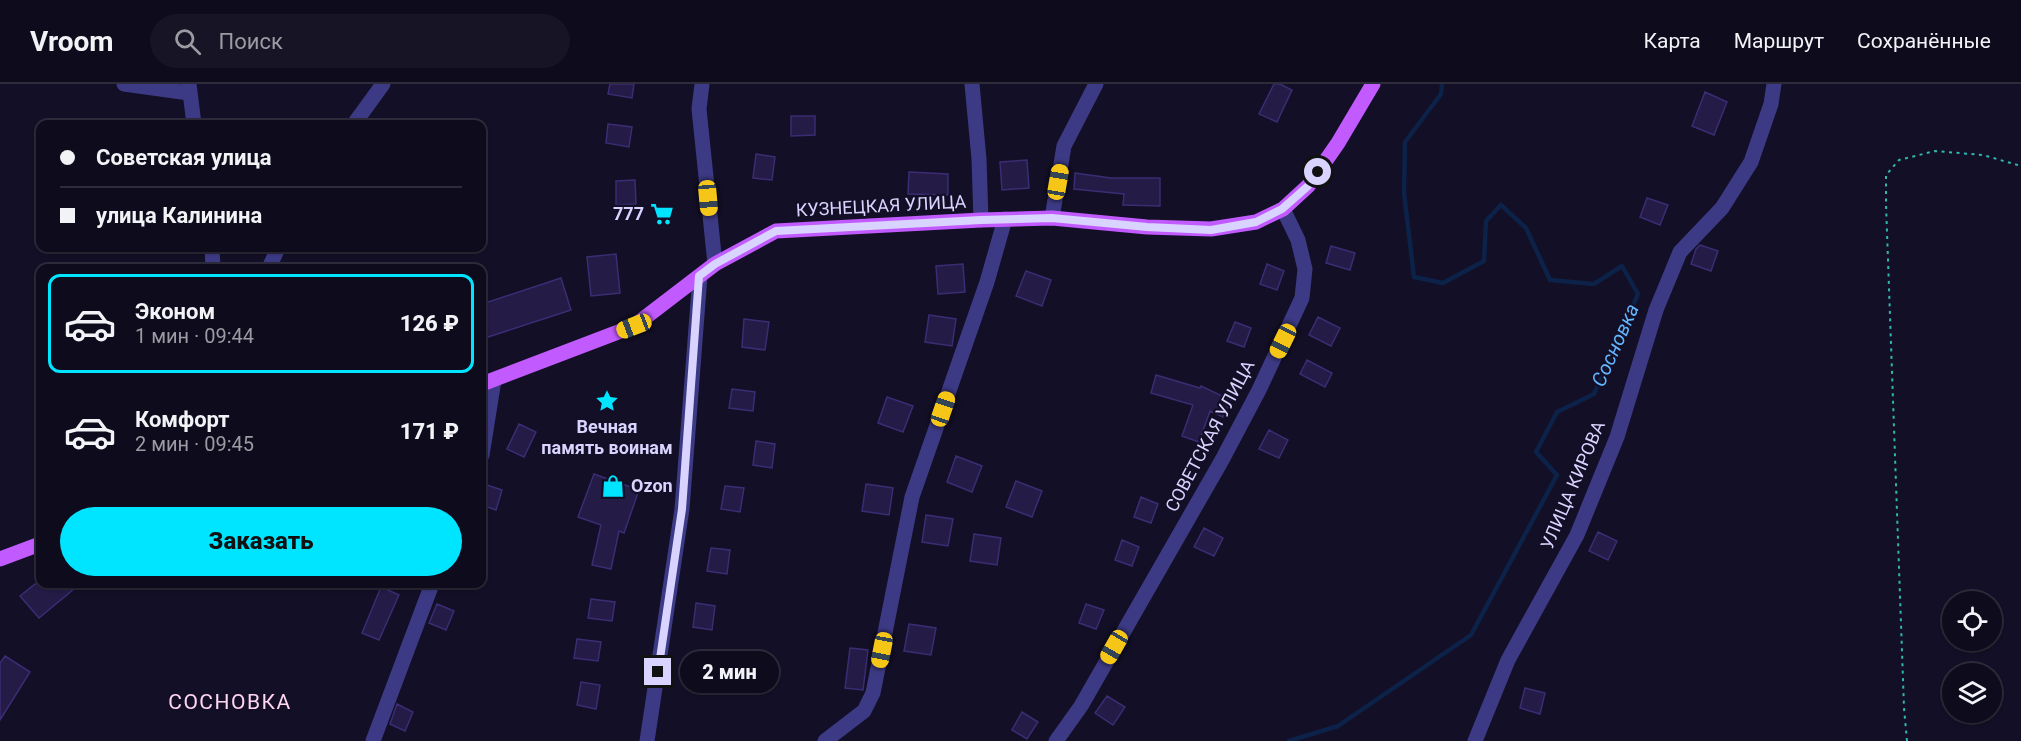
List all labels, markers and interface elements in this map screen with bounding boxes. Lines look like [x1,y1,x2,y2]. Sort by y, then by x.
search box [150,14,570,68]
text: Vroom [30,25,114,58]
icon: search [171,25,204,58]
text: Поиск [219,29,283,54]
text: Карта [1644,29,1701,53]
text: Маршрут [1734,29,1824,53]
text: Сохранённые [1857,29,1991,53]
text: Советская улица [96,145,272,170]
route start [1304,158,1331,185]
car [1046,163,1070,201]
car [697,179,719,217]
street label: КУЗНЕЦКАЯ УЛИЦА [795,191,967,220]
supermarket icon: 777 [649,201,675,227]
text: улица Калинина [96,203,262,228]
place label: 777 [613,203,644,224]
icon: car [63,297,117,351]
text: Эконом [135,299,215,324]
water label: Сосновка [1586,300,1644,390]
text: 126 ₽ [400,311,459,336]
car [614,311,654,341]
car [1267,321,1299,361]
text: 1 мин · 09:44 [135,324,254,348]
street label: СОВЕТСКАЯ УЛИЦА [1161,356,1259,515]
place icon: Вечная память воинам [594,388,620,414]
car [929,389,957,429]
icon: car [63,405,117,459]
text: Комфорт [135,407,230,432]
place label: Вечная память воинам [541,416,673,458]
street label: УЛИЦА КИРОВА [1536,417,1609,552]
text: 171 ₽ [400,419,459,444]
text: 2 мин · 09:45 [135,432,254,456]
shop icon: Ozon [600,473,626,499]
place label: Ozon [631,475,673,496]
button: Заказать [60,507,462,576]
map controls [1942,591,2002,723]
button: locate [1942,591,2002,651]
car [1097,627,1131,667]
car [870,631,894,669]
callout: 2 мин [679,651,778,693]
route end [644,658,671,685]
text: 2 мин [702,660,757,684]
button: layers [1942,663,2002,723]
district label: СОСНОВКА [168,690,292,714]

